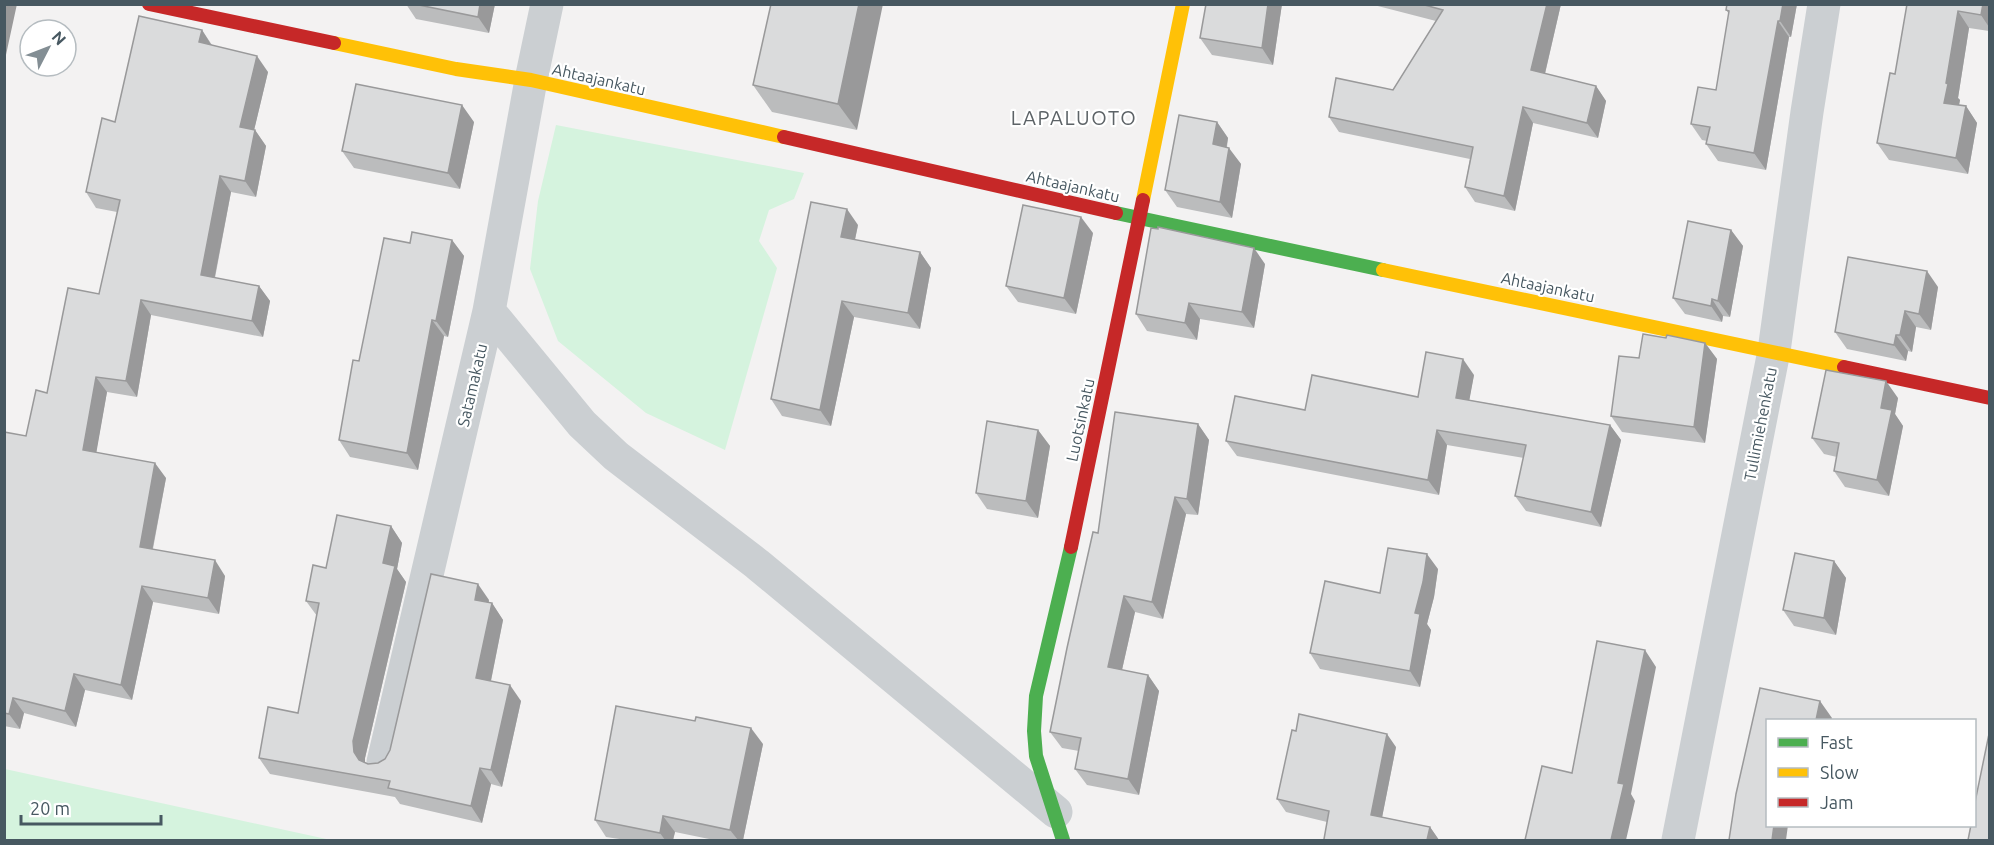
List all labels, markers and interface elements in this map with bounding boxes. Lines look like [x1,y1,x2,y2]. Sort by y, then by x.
north arrow [18,18,78,78]
text: N [48,28,70,48]
street label: Ahtaajankatu [551,60,647,98]
district label: LAPALUOTO [1011,106,1137,129]
street label: Ahtaajankatu [1025,167,1121,205]
street label: Ahtaajankatu [1500,268,1596,306]
street label: Satamakatu [454,342,490,428]
street label: Tullimiehenkatu [1740,366,1780,482]
street label: Luotsinkatu [1062,377,1098,463]
legend [1766,719,1976,827]
text: Fast [1820,732,1853,752]
text: Slow [1820,762,1859,782]
scale bar [21,788,160,826]
text: Jam [1820,792,1854,812]
text: 20 m [30,798,70,818]

